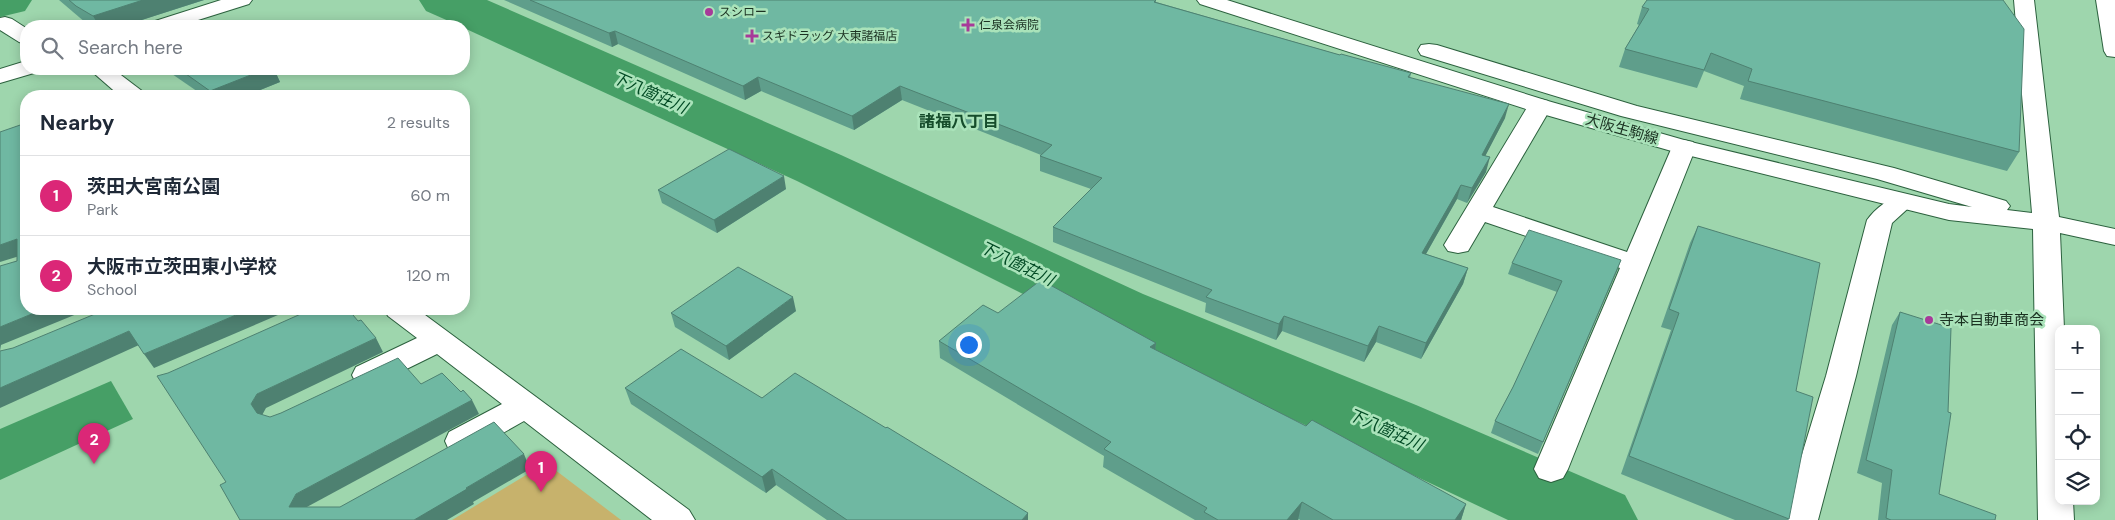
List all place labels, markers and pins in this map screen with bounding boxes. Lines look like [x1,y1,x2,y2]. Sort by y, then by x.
place label: スシロー [719,4,767,20]
marker: スシロー [703,6,715,18]
place label: 仁泉会病院 [979,17,1039,33]
marker: 仁泉会病院 [961,18,975,32]
place label: スギドラッグ 大東諸福店 [762,28,897,44]
marker: スギドラッグ 大東諸福店 [746,30,758,42]
place label: 寺本自動車商会 [1939,310,2044,330]
marker: 寺本自動車商会 [1923,314,1935,326]
pin: 2 [78,423,110,464]
pin: 1 [525,451,557,492]

